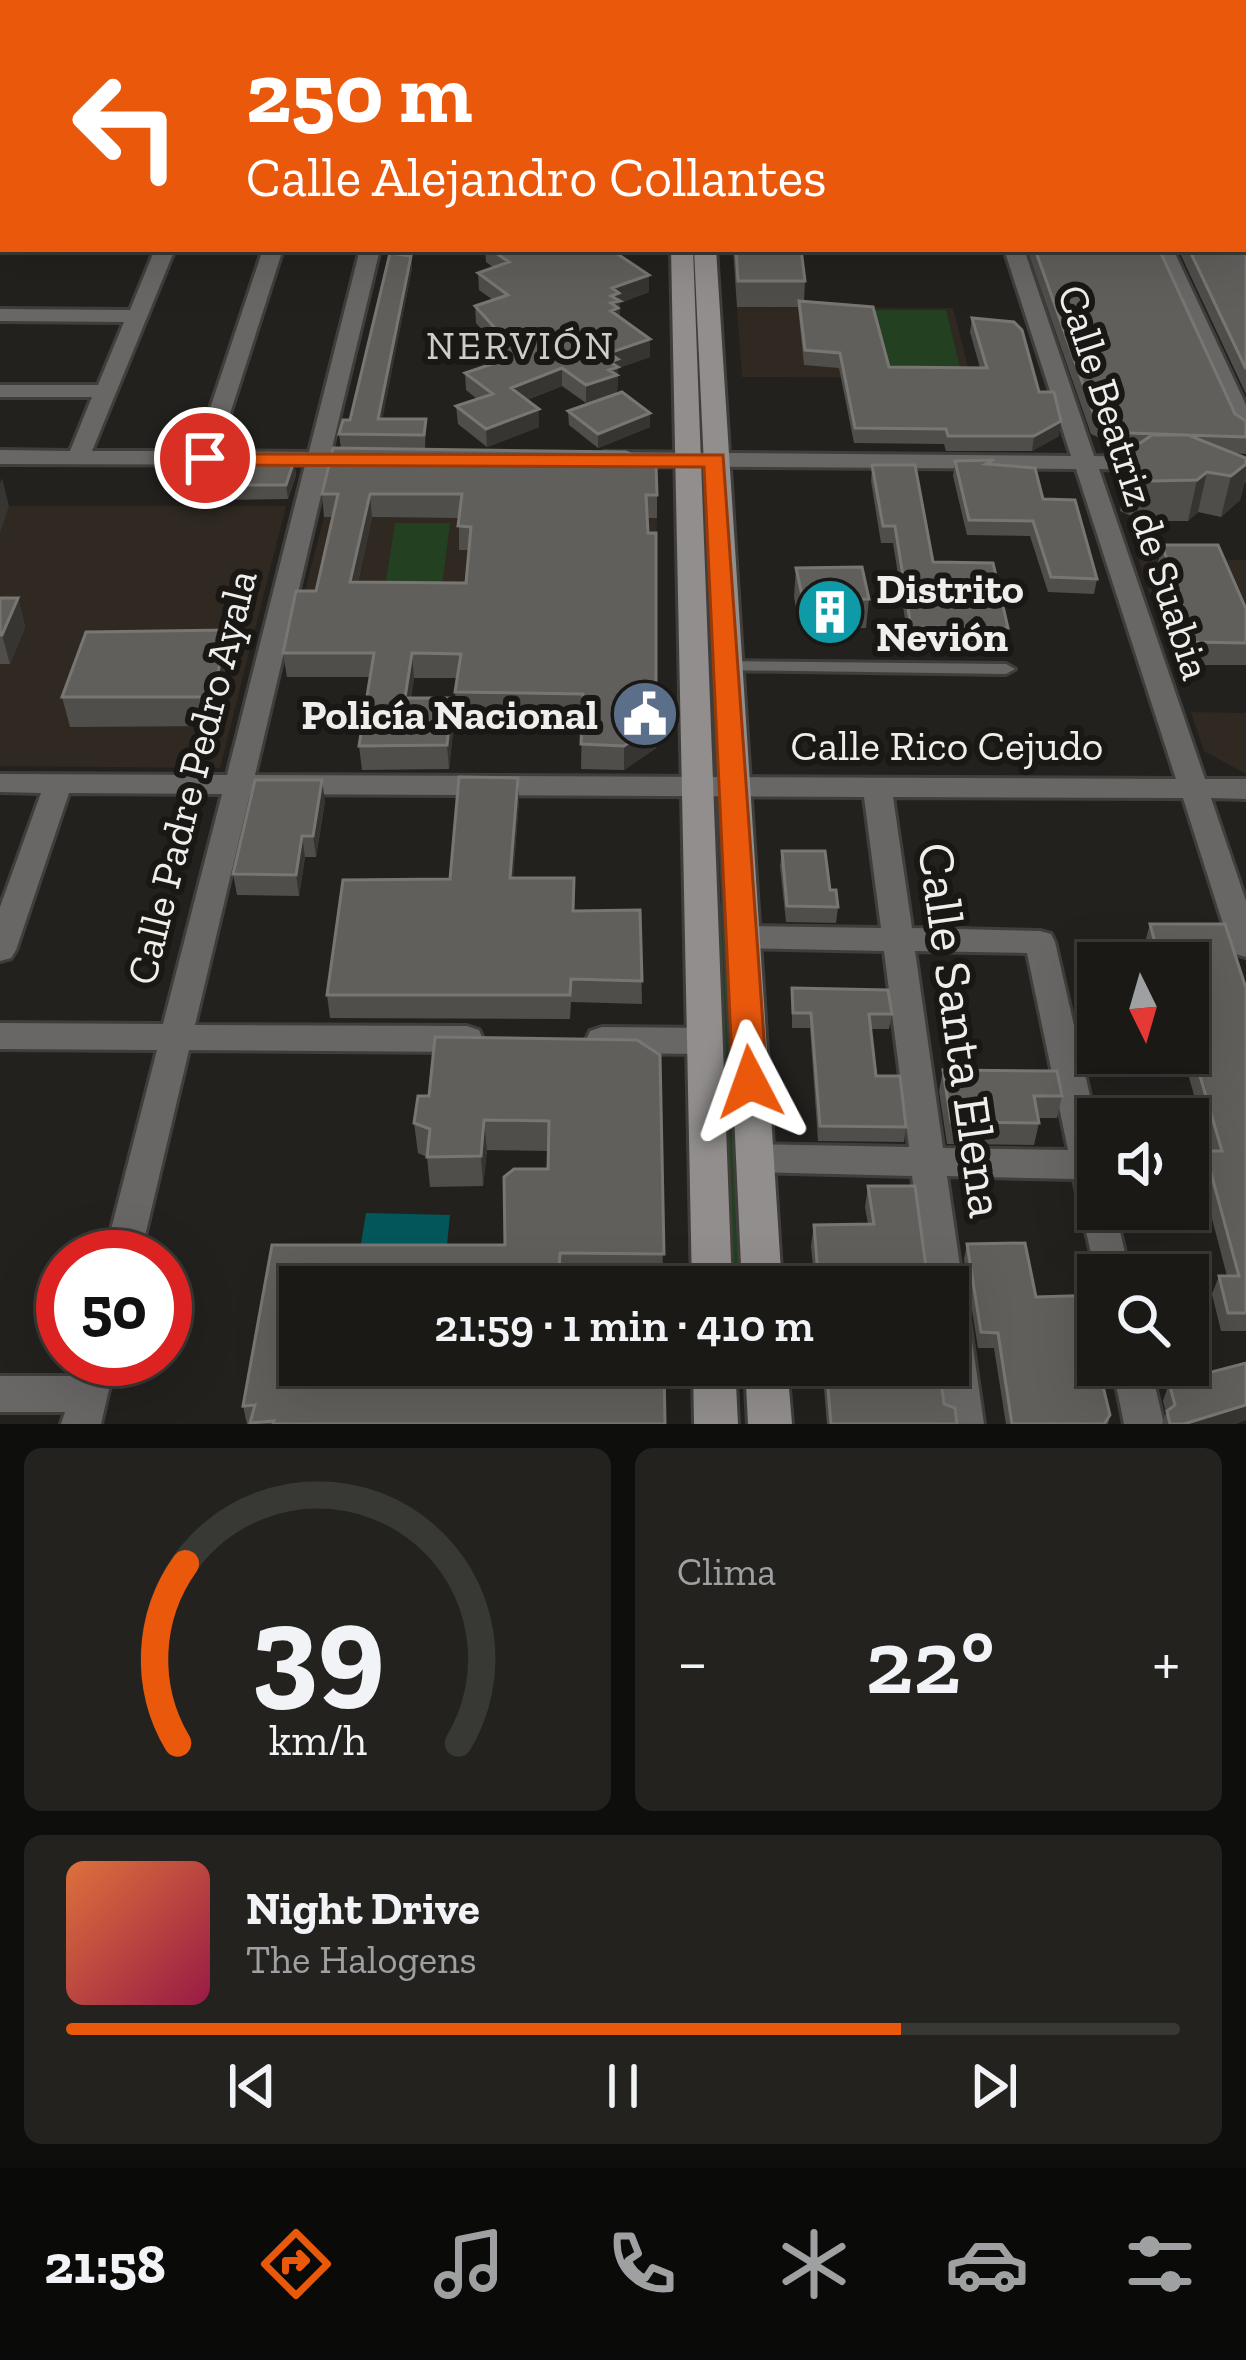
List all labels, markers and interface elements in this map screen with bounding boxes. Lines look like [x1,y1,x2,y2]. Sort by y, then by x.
text: 250 m [246,43,473,144]
icon: left [48,48,204,204]
text: Calle Alejandro Collantes [246,145,827,210]
street label: Calle Beatriz de Suabia [1047,279,1222,686]
district label: NERVIÓN [426,322,616,369]
pin [154,407,256,509]
icon: arrive [172,425,238,491]
place label: Distrito Nevión [876,563,1024,662]
street label: Calle Padre Pedro Ayala [115,565,268,990]
building icon: Distrito Nevión [795,577,865,647]
public building icon: Policía Nacional [610,679,680,749]
place label: Policía Nacional [301,689,598,740]
street label: Calle Rico Cejudo [791,720,1103,771]
street label: Calle Santa Elena [905,839,1018,1221]
north arrow [1077,942,1209,1074]
map controls [1077,942,1209,1386]
position arrow [687,1019,813,1145]
button: sound [1077,1098,1209,1230]
speed limit sign: 50 [36,1230,192,1386]
button: search [1077,1254,1209,1386]
text: 21:59 · 1 min · 410 m [434,1299,814,1353]
text: Clima [677,1548,776,1595]
text: 39 [251,1574,384,1724]
text: 22° [866,1608,995,1716]
text: − [677,1623,708,1702]
text: + [1152,1623,1180,1702]
text: km/h [269,1714,366,1765]
text: Night Drive [246,1882,480,1936]
text: The Halogens [246,1936,477,1983]
icon: previous [219,2053,285,2119]
icon: pause [590,2053,656,2119]
icon: next [961,2053,1027,2119]
icon: directions [254,2222,338,2306]
icon: music [427,2222,511,2306]
icon: phone [600,2222,684,2306]
icon: climate [772,2222,856,2306]
icon: car [945,2222,1029,2306]
icon: filters [1118,2222,1202,2306]
text: 21:58 [44,2232,166,2297]

